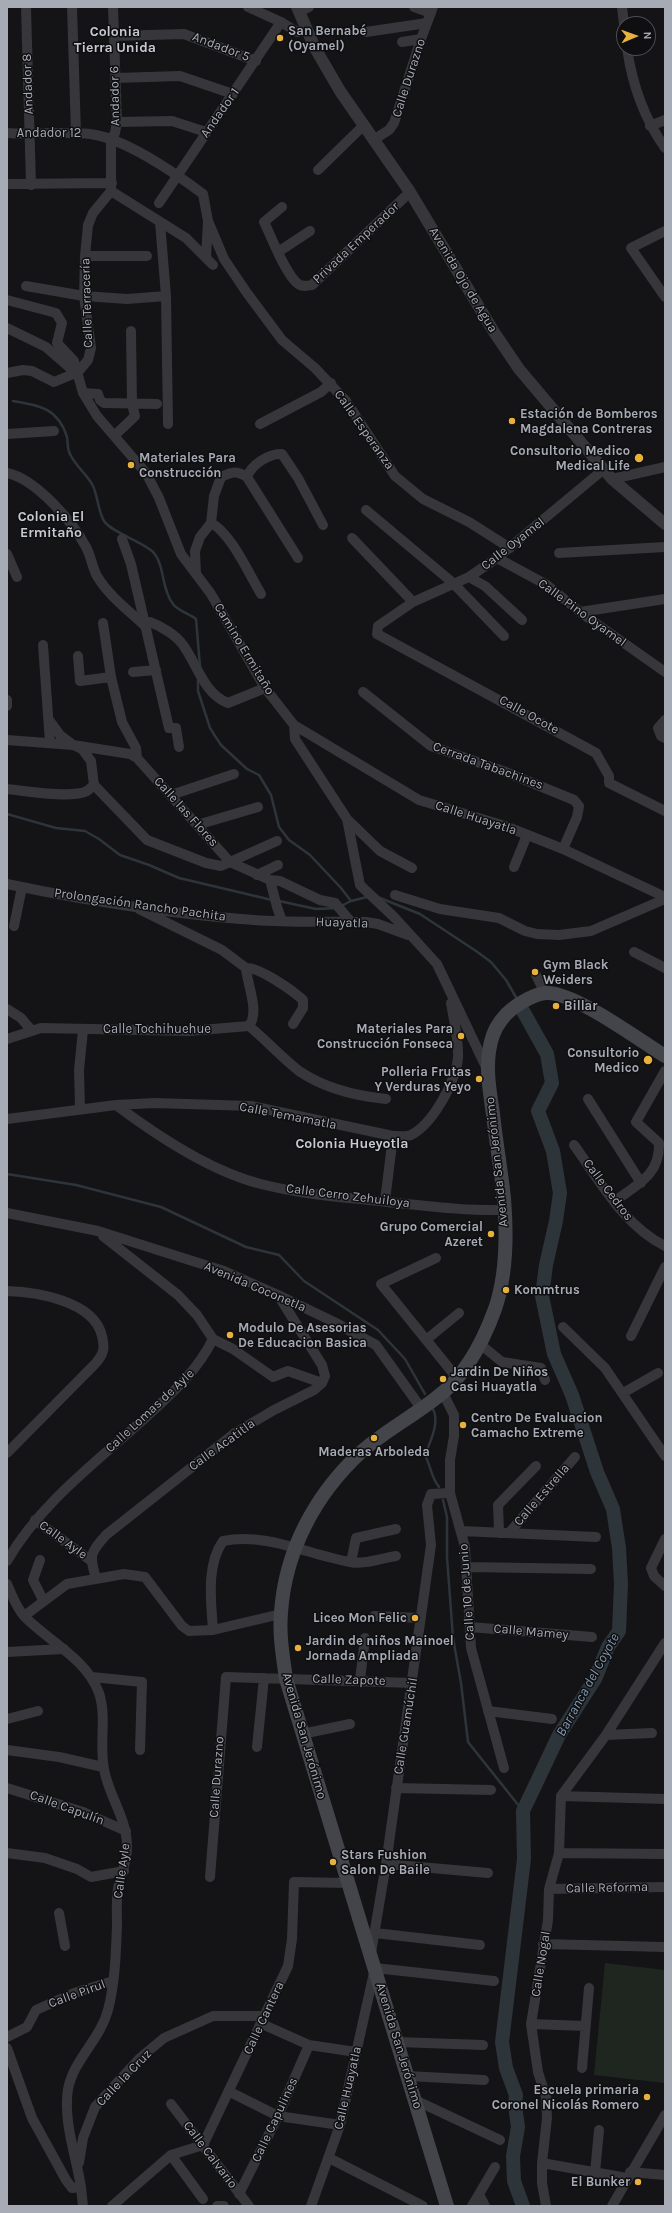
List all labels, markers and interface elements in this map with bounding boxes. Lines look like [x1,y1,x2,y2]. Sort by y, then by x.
north arrow [616,16,656,56]
place label: San Bernabé (Oyamel) [288,23,366,54]
district label: Colonia Tierra Unida [74,24,156,56]
street label: Andador 5 [190,29,252,65]
text: N [641,31,654,40]
marker: San Bernabé (Oyamel) [275,33,285,43]
street label: Calle Durazno [389,37,429,119]
street label: Andador 8 [19,53,37,115]
street label: Andador 6 [107,66,123,126]
street label: Andador 1 [197,85,243,141]
street label: Andador 12 [17,125,81,141]
street label: Privada Emperador [310,199,402,287]
street label: Avenida Ojo de Agua [425,225,501,335]
street label: Calle Terracería [78,258,96,348]
street label: Calle Esperanza [331,387,397,473]
place label: Estación de Bomberos Magdalena Contreras [520,406,658,437]
marker: Estación de Bomberos Magdalena Contreras [507,416,517,426]
place label: Consultorio Medico Medical Life [510,443,630,474]
place label: Materiales Para Construcción [139,450,236,481]
marker: Consultorio Medico Medical Life [633,452,645,464]
marker: Materiales Para Construcción [126,460,136,470]
district label: Colonia El Ermitaño [18,509,84,542]
street label: Calle Oyamel [478,514,548,574]
street label: Calle Pino Oyamel [535,576,629,650]
street label: Camino Ermitaño [210,600,278,698]
street label: Calle Ocote [496,692,562,738]
street label: Cerrada Tabachines [431,739,545,793]
street label: Calle las Flores [151,774,221,850]
street label: Calle Huayatla [433,797,519,839]
street label: Prolongación Rancho Pachita [53,885,227,925]
street label: Huayatla [315,914,369,932]
place label: Gym Black Weiders [543,957,609,988]
marker: Gym Black Weiders [530,967,540,977]
place label: Billar [564,998,597,1014]
marker: Billar [551,1001,561,1011]
street label: Calle Tochihuehue [103,1021,211,1037]
place label: Materiales Para Construcción Fonseca [317,1021,453,1052]
marker: Materiales Para Construcción Fonseca [456,1031,466,1041]
place label: Consultorio Medico [567,1045,639,1076]
marker: Consultorio Medico [642,1054,654,1066]
place label: Polleria Frutas Y Verduras Yeyo [374,1064,471,1095]
marker: Polleria Frutas Y Verduras Yeyo [474,1074,484,1084]
street label: Avenida San Jerónimo [482,1096,512,1228]
street label: Calle Temamatla [238,1099,338,1133]
district label: Colonia Hueyotla [295,1136,409,1152]
street label: Calle Cedros [580,1156,636,1224]
street label: Calle Cerro Zehuiloya [285,1181,411,1211]
place label: Grupo Comercial Azeret [380,1219,483,1250]
marker: Grupo Comercial Azeret [486,1229,496,1239]
street label: Avenida Coconetla [202,1258,308,1316]
place label: Kommtrus [514,1282,580,1298]
marker: Kommtrus [501,1285,511,1295]
place label: Modulo De Asesorias De Educacion Basica [238,1320,367,1351]
marker: Modulo De Asesorias De Educacion Basica [225,1330,235,1340]
place label: Jardin De Niños Casi Huayatla [451,1364,548,1395]
street label: Calle Lomas de Ayle [102,1366,198,1456]
marker: Jardin De Niños Casi Huayatla [438,1374,448,1384]
place label: Centro De Evaluacion Camacho Extreme [471,1410,603,1441]
street label: Calle Acatitla [186,1416,258,1474]
marker: Centro De Evaluacion Camacho Extreme [458,1420,468,1430]
marker: Maderas Arboleda [369,1433,379,1443]
place label: Maderas Arboleda [318,1444,430,1460]
street label: Calle Estrella [511,1461,573,1529]
street label: Calle Ayle [36,1517,90,1563]
street label: Calle 10 de Junio [456,1543,478,1641]
place label: Liceo Mon Felic [313,1610,407,1626]
marker: Liceo Mon Felic [410,1613,420,1623]
street label: Calle Mamey [493,1621,569,1643]
water label: Barranca del Coyote [553,1631,623,1739]
place label: Jardin de niños Mainoel Jornada Ampliada [306,1633,454,1664]
marker: Jardin de niños Mainoel Jornada Ampliada [293,1643,303,1653]
street label: Avenida San Jerónimo [278,1671,330,1801]
street label: Calle Zapote [312,1671,386,1689]
street label: Calle Guamúchil [391,1677,421,1775]
street label: Calle Durazno [206,1736,228,1818]
street label: Calle Capulín [28,1787,106,1829]
street label: Calle Ayle [110,1842,134,1900]
place label: Stars Fushion Salon De Baile [341,1847,430,1878]
marker: Stars Fushion Salon De Baile [328,1857,338,1867]
street label: Calle Reforma [566,1879,648,1897]
street label: Calle Nogal [528,1930,554,1998]
street label: Calle Pirul [46,1977,108,2011]
street label: Calle Cantera [240,1979,288,2057]
street label: Avenida San Jerónimo [372,1981,426,2111]
street label: Calle Huayatla [331,2045,365,2131]
street label: Calle la Cruz [93,2046,155,2110]
street label: Calle Capulines [249,2075,301,2165]
place label: Escuela primaria Coronel Nicolás Romero [492,2082,639,2113]
marker: Escuela primaria Coronel Nicolás Romero [642,2092,652,2102]
street label: Calle Calvario [180,2118,240,2192]
place label: El Bunker [571,2174,630,2190]
marker: El Bunker [633,2177,643,2187]

